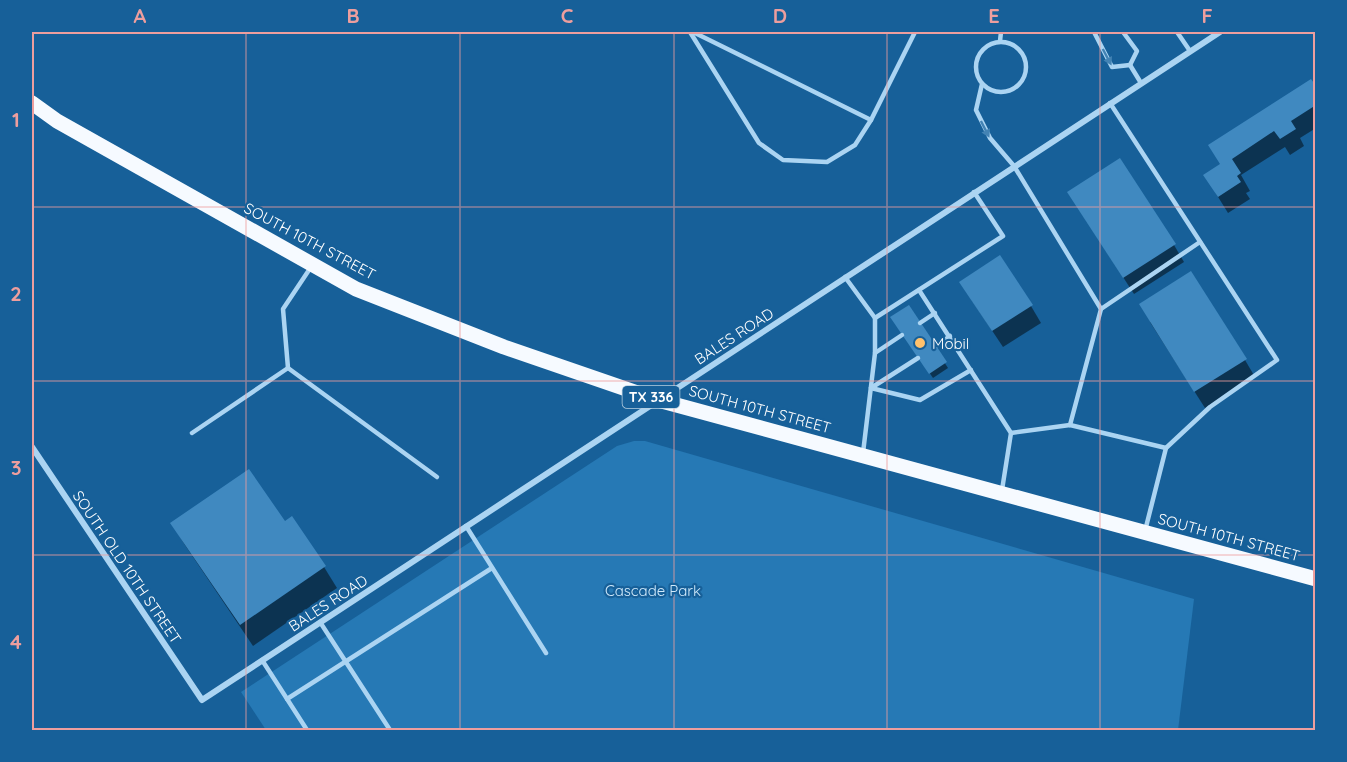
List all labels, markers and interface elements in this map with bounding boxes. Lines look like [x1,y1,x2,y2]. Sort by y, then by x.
text: A [134,3,147,28]
text: B [346,3,360,28]
text: C [561,3,574,28]
text: D [773,3,787,28]
text: E [988,3,1000,28]
text: F [1201,3,1213,28]
one-way arrow [1102,48,1112,65]
text: 1 [12,107,20,132]
one-way arrow [980,120,990,137]
street label: SOUTH 10TH STREET [241,198,379,284]
text: 2 [10,281,22,306]
street label: BALES ROAD [691,303,777,369]
place label: Mobil [932,334,969,353]
marker: Mobil [913,336,927,350]
street label: SOUTH 10TH STREET [687,381,833,437]
road number: TX 336 [622,386,680,408]
text: 3 [11,455,21,480]
street label: SOUTH OLD 10TH STREET [69,487,185,647]
street label: SOUTH 10TH STREET [1156,509,1302,565]
street label: BALES ROAD [285,570,371,636]
park label: Cascade Park [605,581,701,600]
text: 4 [10,629,22,654]

